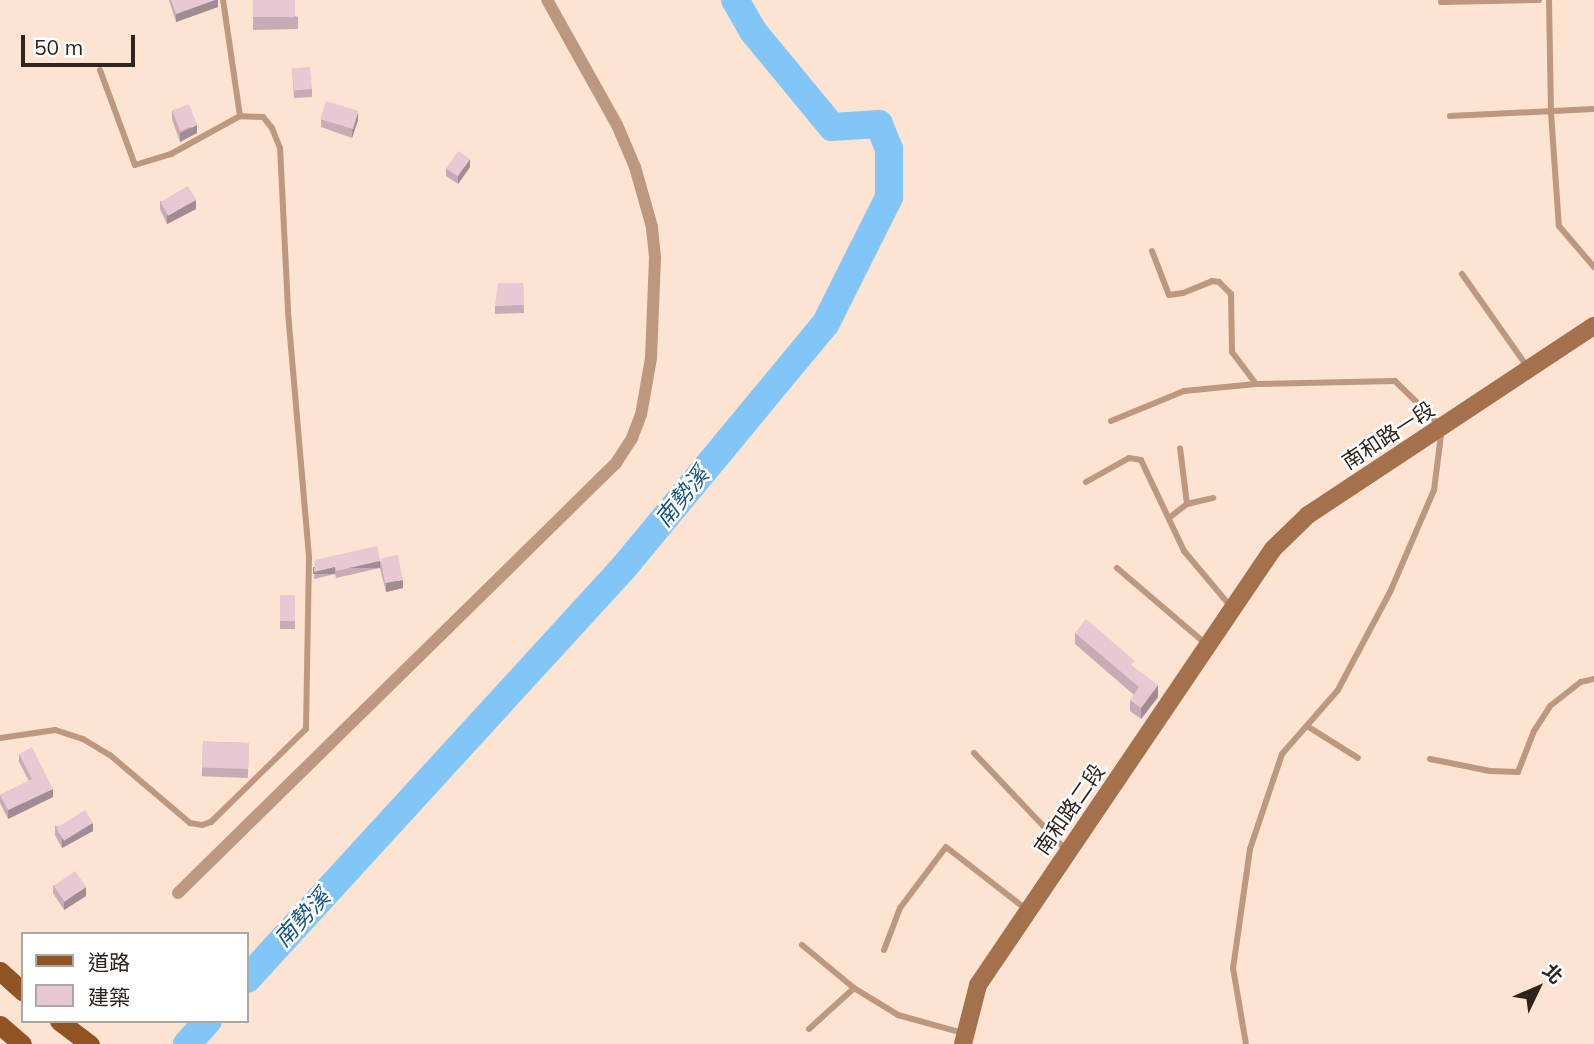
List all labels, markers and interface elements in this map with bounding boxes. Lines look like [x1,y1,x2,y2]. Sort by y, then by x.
scale bar [24,21,138,65]
text: 50 m [34,34,83,60]
street label: 南和路一段 [1337,396,1439,474]
water label: 南勢溪 [650,462,714,532]
street label: 南和路二段 [1029,759,1109,859]
water label: 南勢溪 [268,883,336,953]
legend [21,932,248,1023]
text: 道路 [88,949,130,975]
north arrow [1503,953,1573,1023]
text: 北 [1538,958,1568,989]
text: 建築 [88,984,130,1010]

